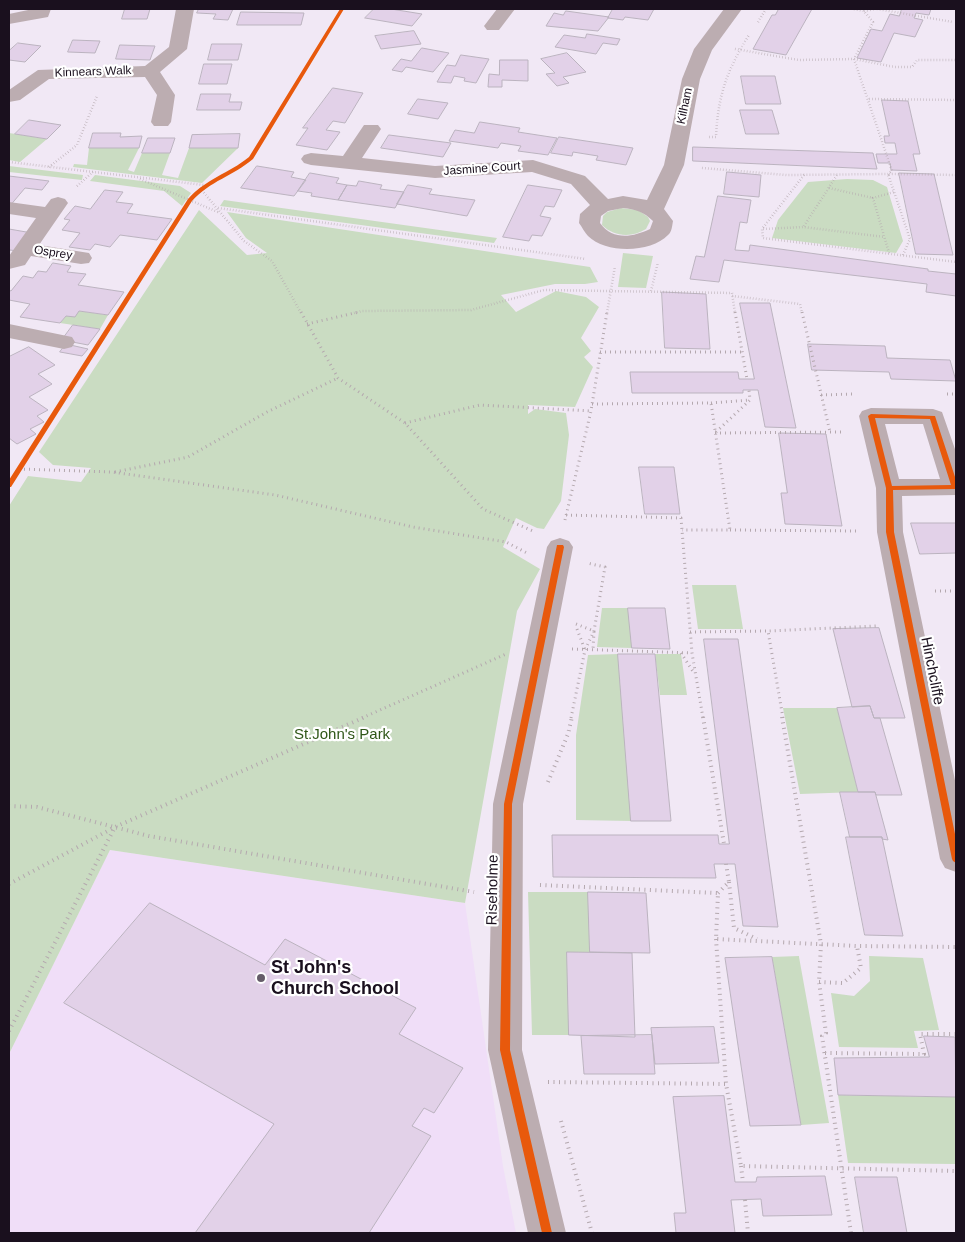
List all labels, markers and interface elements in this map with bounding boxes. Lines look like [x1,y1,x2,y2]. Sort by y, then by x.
street label: Kinnears Walk [54,63,132,81]
street label: Kilham [674,87,696,125]
street label: Jasmine Court [443,159,521,179]
street label: Osprey [33,243,73,263]
street label: Hinchcliffe [917,635,947,707]
park label: St.John's Park [294,726,390,744]
street label: Riseholme [483,854,503,926]
place label: St John's Church School [271,957,399,1000]
marker: St John's Church School [255,972,267,984]

